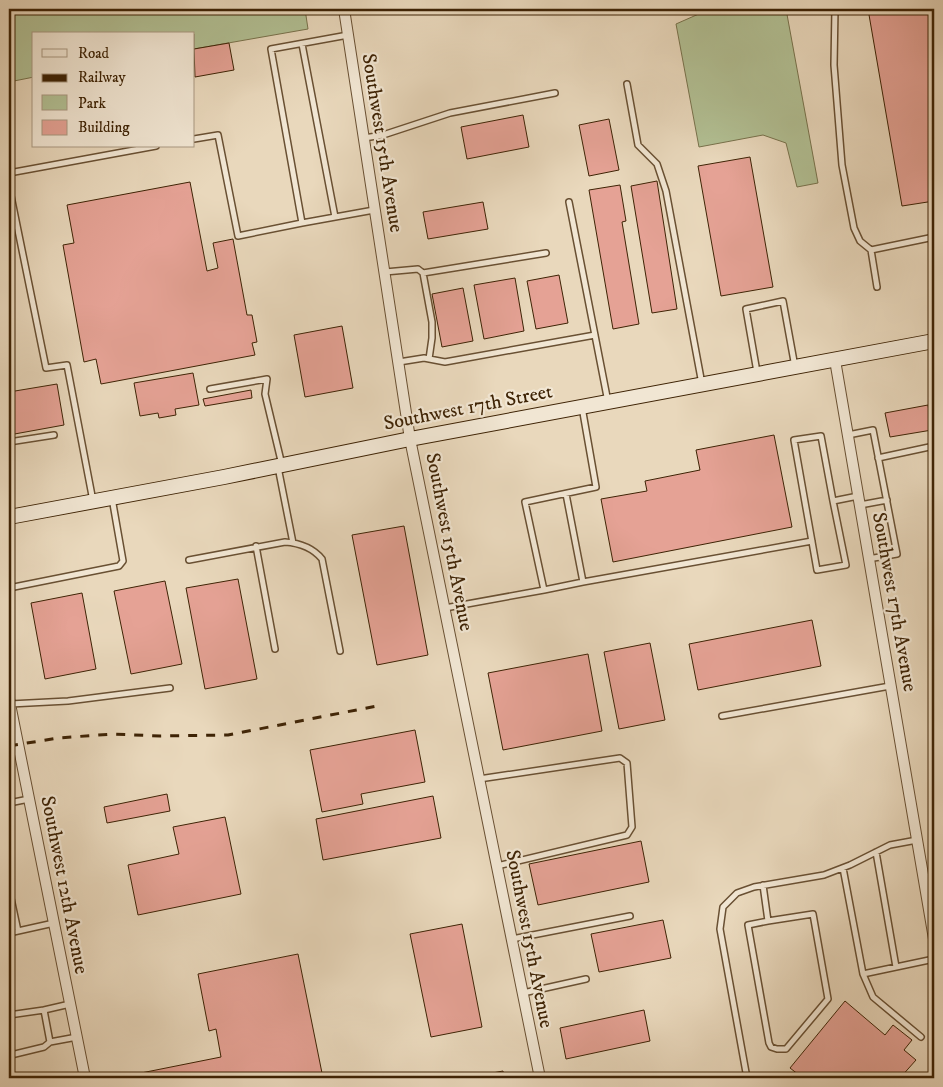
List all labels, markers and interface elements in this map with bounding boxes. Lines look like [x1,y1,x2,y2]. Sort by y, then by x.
legend [32,32,195,148]
text: Road [78,44,110,63]
street label: Southwest 15th Avenue [355,52,409,234]
text: Railway [78,68,126,87]
text: Park [78,94,107,113]
text: Building [78,118,130,137]
street label: Southwest 17th Street [381,379,555,437]
street label: Southwest 15th Avenue [419,451,479,633]
street label: Southwest 17th Avenue [866,510,922,694]
street label: Southwest 12th Avenue [34,794,94,976]
street label: Southwest 15th Avenue [499,848,559,1030]

